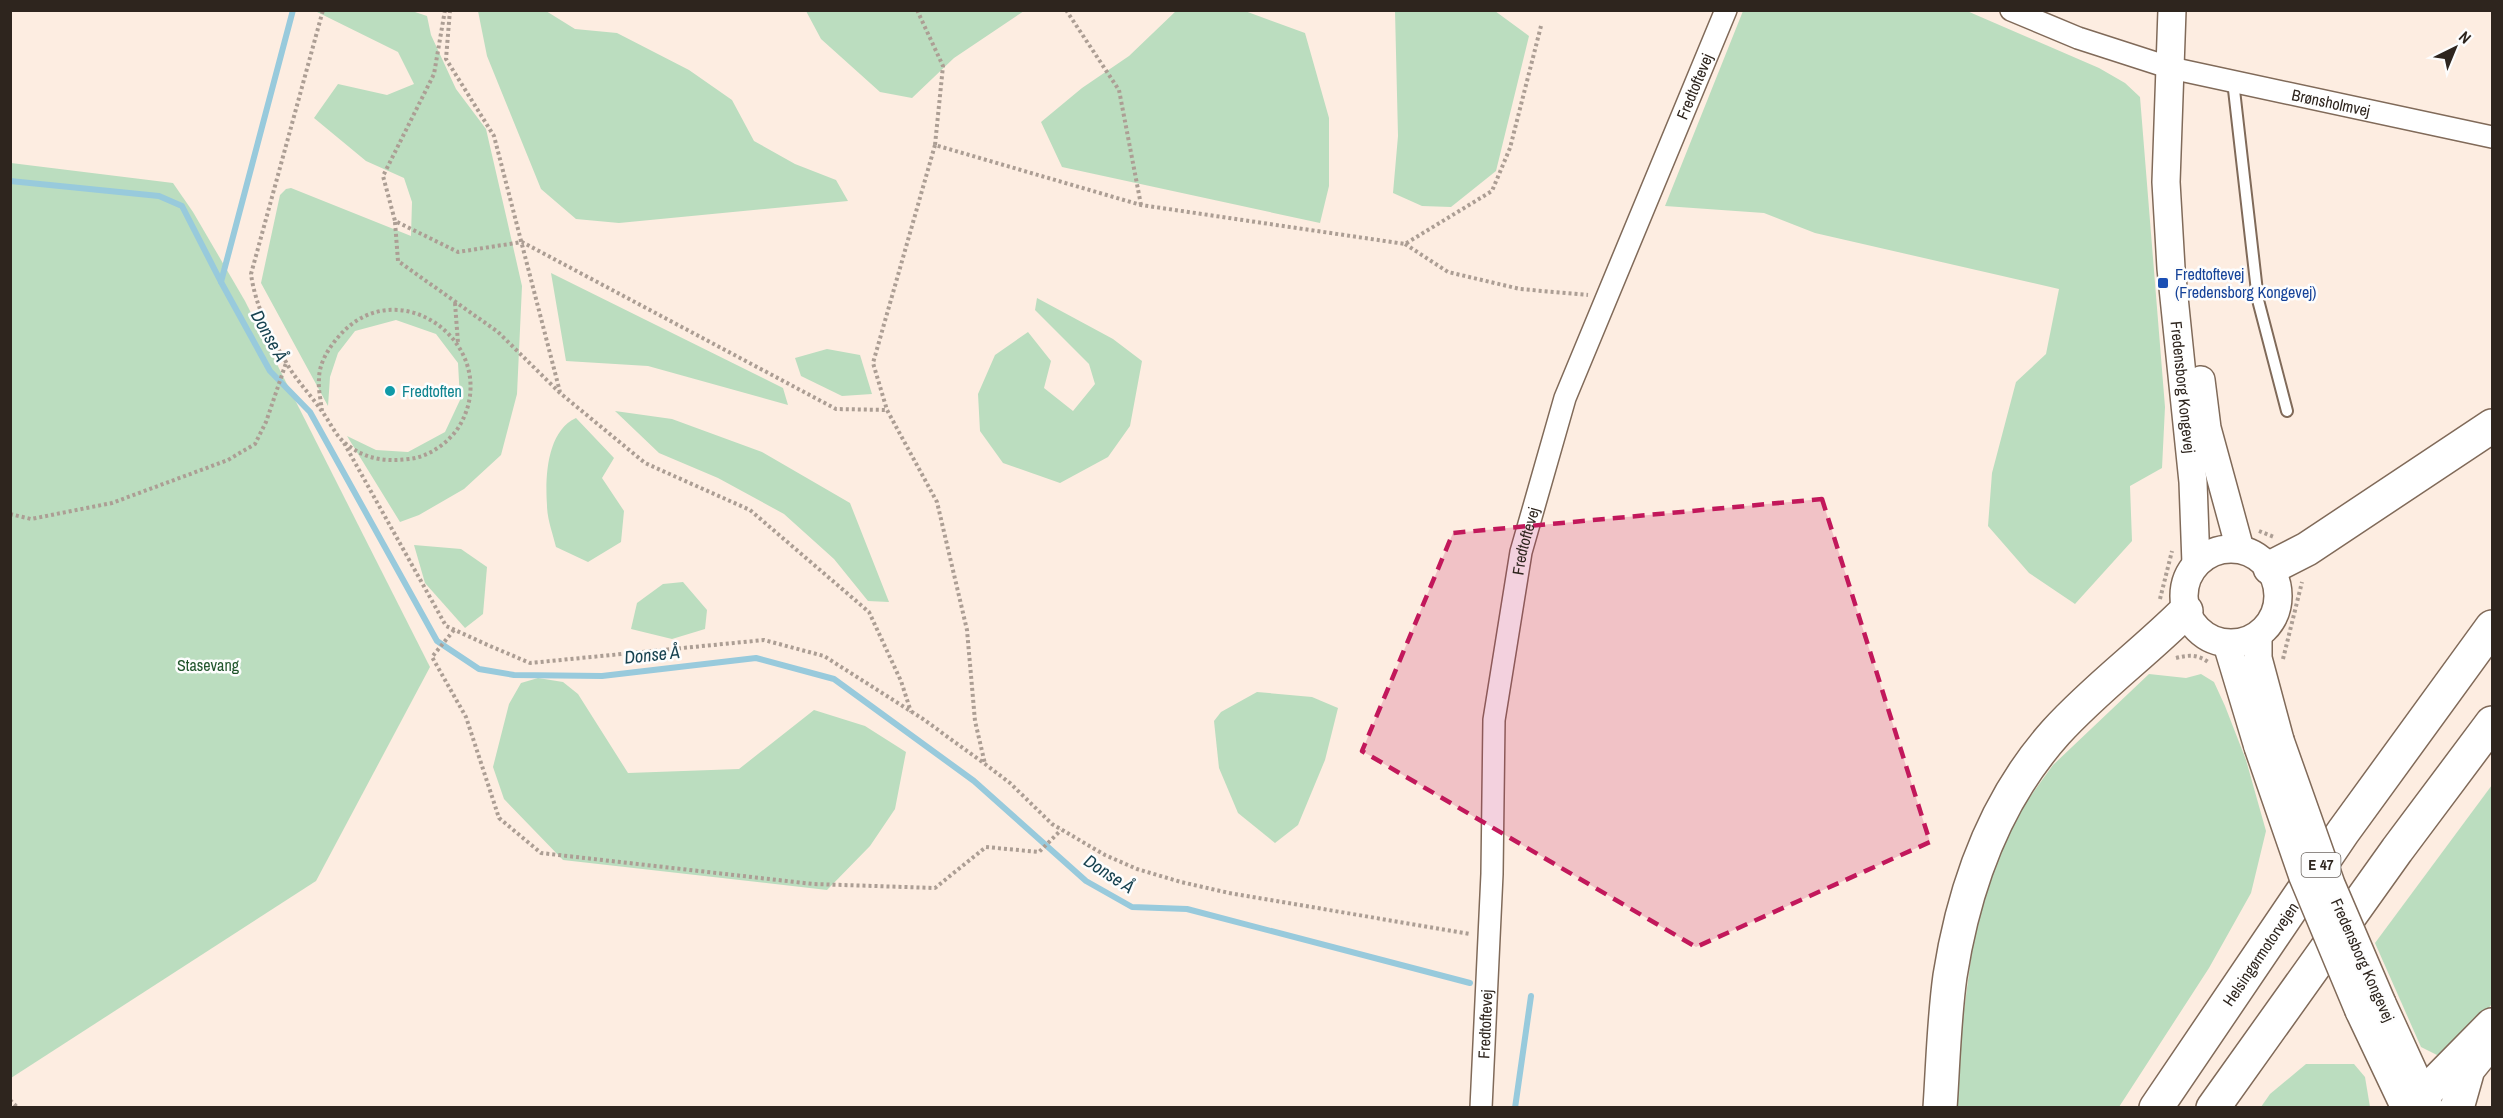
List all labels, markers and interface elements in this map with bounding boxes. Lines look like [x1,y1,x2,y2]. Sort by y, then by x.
north arrow [2425,18,2485,78]
text: N [2454,26,2476,48]
street label: Fredtoftevej [1671,50,1718,123]
street label: Brønsholmvej [2290,83,2372,122]
place label: Fredtoftevej (Fredensborg Kongevej) [2175,263,2316,303]
marker: Fredtoftevej (Fredensborg Kongevej) [2156,276,2170,290]
water label: Donse Å [245,305,294,366]
street label: Fredensborg Kongevej [2166,320,2201,454]
place label: Fredtoften [402,380,462,402]
marker: Fredtoften [383,384,397,398]
street label: Fredtoftevej [1506,504,1544,577]
water label: Donse Å [623,639,681,670]
park label: Stasevang [177,654,240,676]
water label: Donse Å [1079,848,1140,899]
road number: E 47 [2302,853,2340,877]
street label: Fredensborg Kongevej [2326,895,2400,1025]
street label: Helsingørmotorvejen [2217,898,2303,1010]
street label: Fredtoftevej [1472,989,1498,1059]

